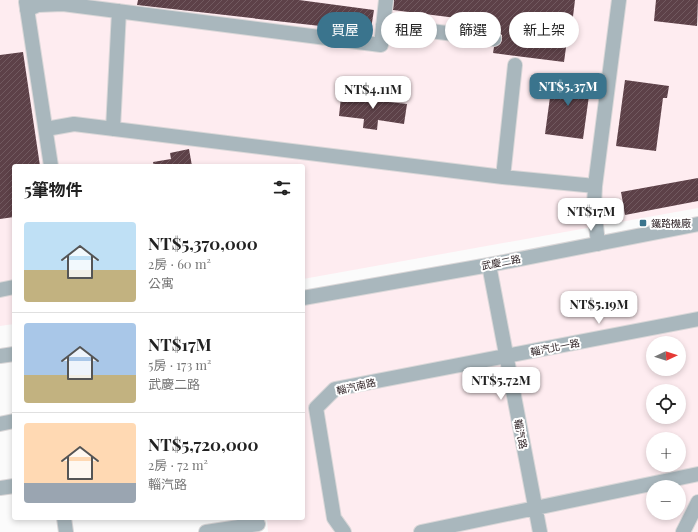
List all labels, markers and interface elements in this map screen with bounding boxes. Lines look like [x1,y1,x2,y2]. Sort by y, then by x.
chip: 買屋 [317,12,373,48]
chip: 租屋 [381,12,437,48]
chip: 篩選 [445,12,501,48]
chip: 新上架 [509,12,579,48]
pin: NT$5.37M [527,73,609,107]
pin: NT$4.11M [332,76,414,110]
text: NT$5.37M [539,77,597,94]
text: NT$4.11M [344,80,402,97]
icon: filters [271,177,293,199]
text: 5筆物件 [24,178,83,200]
pin: NT$17M [558,198,624,232]
text: NT$17M [567,202,615,219]
place label: 鐵路機廠 [651,216,691,230]
marker: 鐵路機廠 [638,218,648,228]
text: NT$5,370,000 [148,232,258,254]
icon: home [56,238,104,286]
street label: 武慶二路 [480,251,522,273]
text: 2房 · 60 m² [148,255,211,272]
text: 公寓 [148,274,174,291]
pin: NT$5.19M [558,291,640,325]
text: NT$5.19M [569,295,629,312]
text: NT$17M [148,333,211,355]
street label: 輜汽北一路 [529,335,581,359]
north arrow [646,336,686,376]
map controls [646,336,686,520]
icon: home [56,339,104,387]
text: 5房 · 173 m² [148,356,211,373]
pin: NT$5.72M [460,367,542,401]
text: NT$5.72M [471,371,531,388]
text: 武慶二路 [148,375,200,392]
street label: 輜汽南路 [335,375,377,397]
button: locate [646,384,686,424]
street label: 輜汽路 [511,418,531,450]
button: + [646,432,686,472]
text: NT$5,720,000 [148,433,259,455]
icon: home [56,439,104,487]
text: 2房 · 72 m² [148,456,208,473]
text: 輜汽路 [148,475,187,492]
button: − [646,480,686,520]

